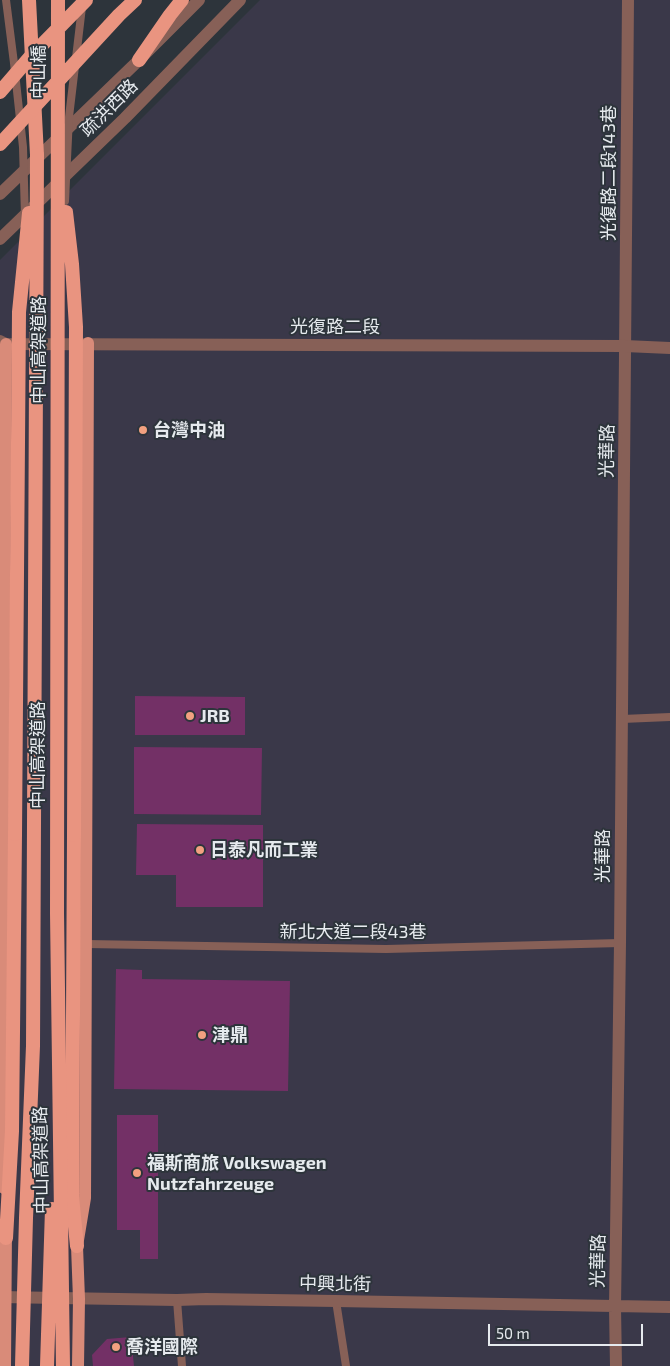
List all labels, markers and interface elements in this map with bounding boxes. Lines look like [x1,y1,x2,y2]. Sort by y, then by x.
street label: 中山橋 [28,45,50,99]
street label: 疏洪西路 [76,75,142,141]
street label: 光復路二段143巷 [598,105,620,241]
street label: 中山高架道路 [28,296,50,404]
street label: 光復路二段 [290,316,380,338]
place label: 台灣中油 [153,419,225,441]
marker: 台灣中油 [137,424,149,436]
street label: 光華路 [596,424,618,478]
street label: 中山高架道路 [27,701,49,809]
place label: JRB [200,705,230,727]
marker: JRB [184,710,196,722]
street label: 光華路 [592,829,614,883]
place label: 日泰凡而工業 [210,839,318,861]
marker: 日泰凡而工業 [194,844,206,856]
street label: 新北大道二段43巷 [279,921,427,943]
place label: 津鼎 [212,1024,248,1046]
marker: 津鼎 [196,1029,208,1041]
street label: 中山高架道路 [29,1106,53,1214]
place label: 福斯商旅 Volkswagen Nutzfahrzeuge [147,1152,327,1194]
marker: 福斯商旅 Volkswagen Nutzfahrzeuge [131,1167,143,1179]
street label: 光華路 [587,1234,609,1288]
street label: 中興北街 [299,1273,371,1295]
scale bar [490,1314,645,1346]
text: 50 m [496,1324,530,1342]
place label: 喬洋國際 [126,1336,198,1358]
marker: 喬洋國際 [110,1341,122,1353]

